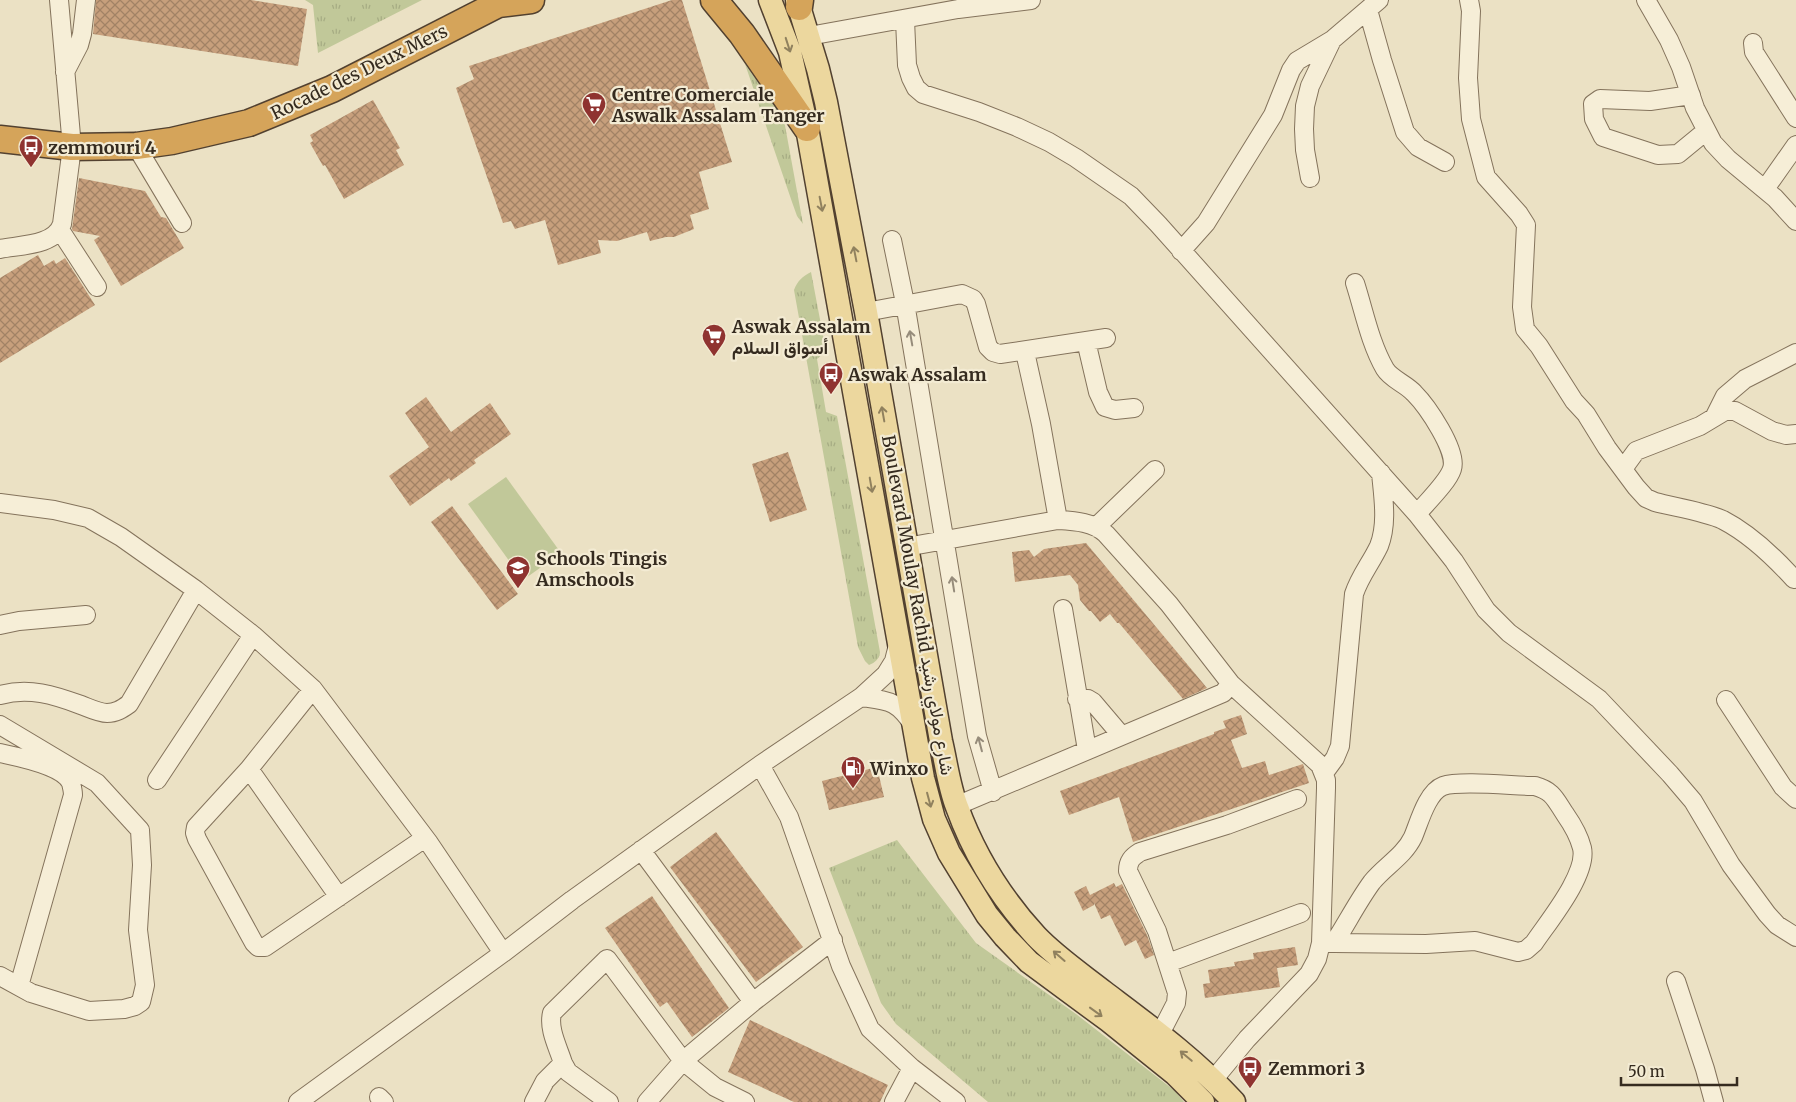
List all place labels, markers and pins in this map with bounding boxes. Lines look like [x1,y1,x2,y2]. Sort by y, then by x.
place label: Centre Comerciale Aswalk Assalam Tanger [611,83,825,127]
supermarket icon: Centre Comerciale Aswalk Assalam Tanger [581,91,607,125]
bus stop icon: zemmouri 4 [18,134,44,168]
place label: zemmouri 4 [48,136,157,159]
place label: Aswak Assalam أسواق السلام [731,315,871,360]
supermarket icon: Aswak Assalam أسواق السلام [701,323,727,357]
bus stop icon: Aswak Assalam [818,361,844,395]
place label: Aswak Assalam [847,363,987,386]
place label: Schools Tingis Amschools [535,547,667,591]
school or university icon: Schools Tingis Amschools [505,555,531,589]
fuel station icon: Winxo [840,755,866,789]
place label: Winxo [869,757,928,780]
bus stop icon: Zemmori 3 [1237,1055,1263,1089]
place label: Zemmori 3 [1268,1057,1365,1080]

